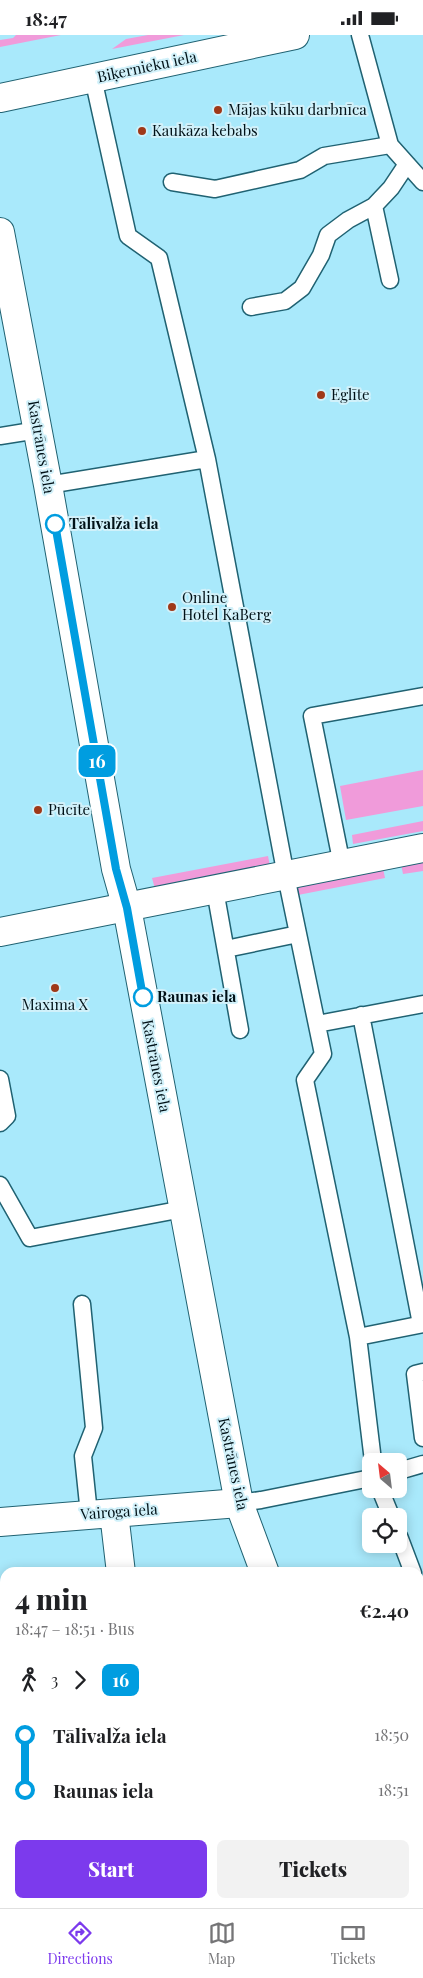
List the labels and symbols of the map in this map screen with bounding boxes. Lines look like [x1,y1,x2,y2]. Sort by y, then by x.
street label: Biķernieku iela [95,46,199,86]
place label: Mājas kūku darbnīca [228,99,367,119]
marker: Mājas kūku darbnīca [212,104,224,116]
place label: Kaukāza kebabs [152,120,258,140]
marker: Kaukāza kebabs [136,125,148,137]
place label: Eglīte [331,384,370,404]
marker: Eglīte [315,389,327,401]
street label: Kastrānes iela [24,399,60,495]
place label: Tālivalža iela [69,513,159,533]
marker: Tālivalža iela [45,514,65,534]
place label: Online Hotel KaBerg [182,587,271,624]
marker: Online Hotel KaBerg [166,601,178,613]
line badge: 16 [74,745,120,777]
place label: Pūcīte [48,799,90,819]
marker: Pūcīte [32,804,44,816]
marker: Maxima X [49,982,61,994]
place label: Raunas iela [157,986,237,1006]
marker: Raunas iela [133,987,153,1007]
place label: Maxima X [22,994,89,1014]
street label: Kastrānes iela [138,1018,176,1114]
street label: Kastrānes iela [214,1416,254,1512]
north arrow [362,1453,408,1497]
street label: Vairoga iela [79,1498,159,1524]

